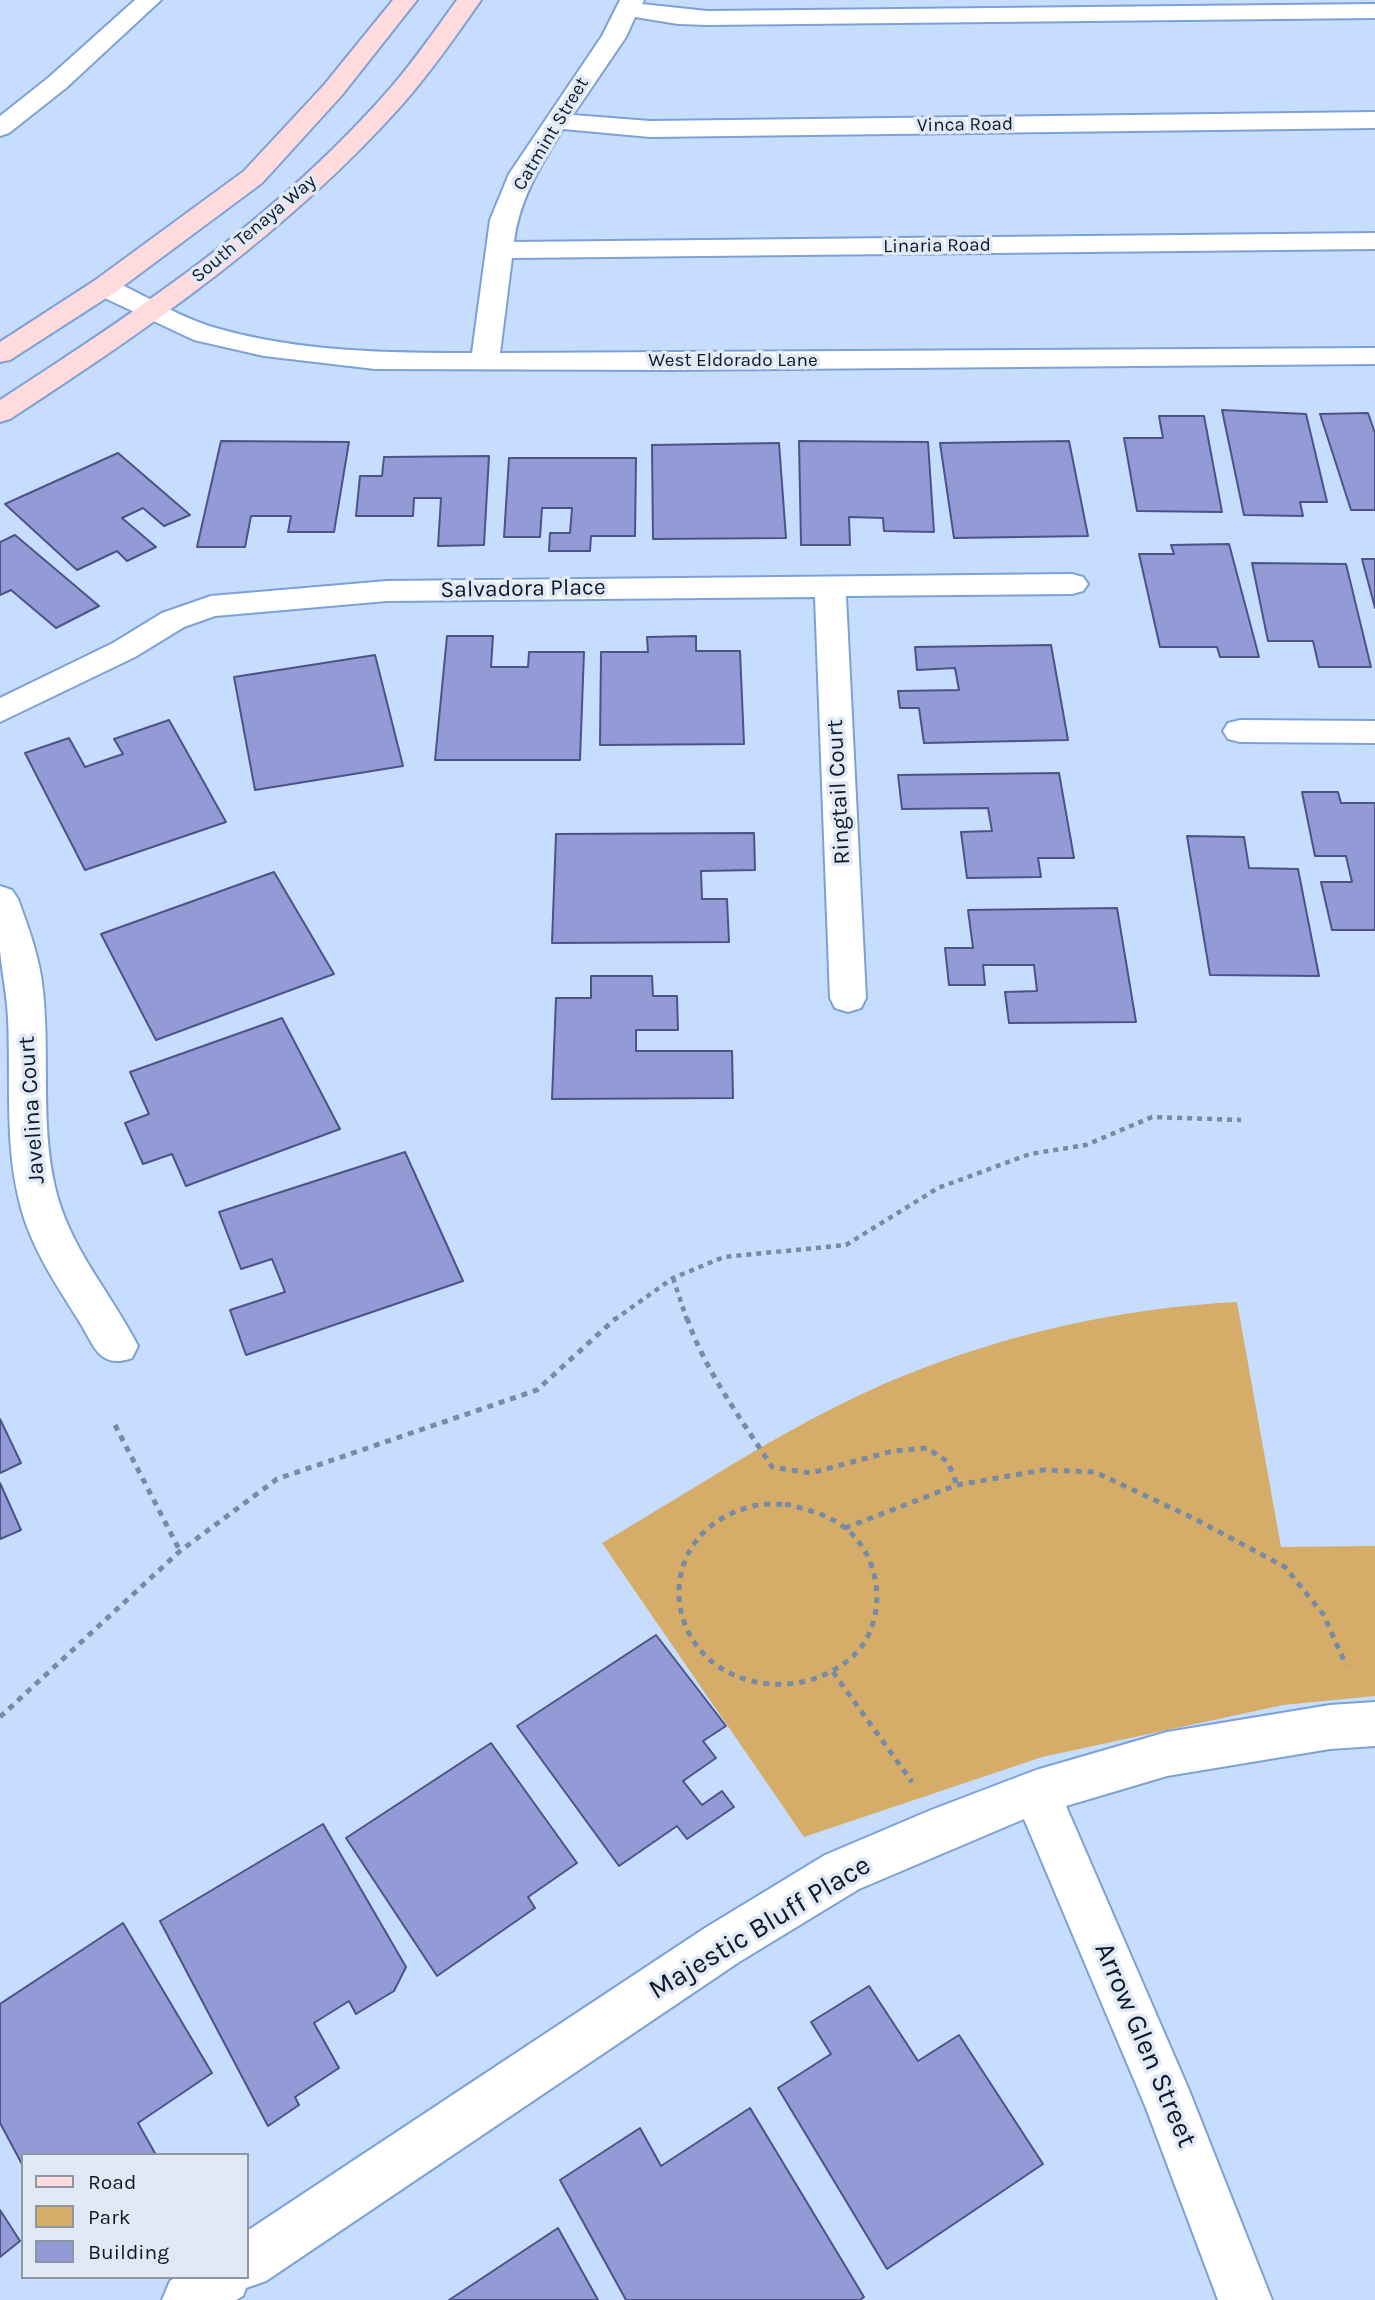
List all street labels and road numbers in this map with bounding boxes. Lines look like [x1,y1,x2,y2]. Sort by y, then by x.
street label: Catmint Street [508,73,594,195]
street label: Vinca Road [917,113,1013,137]
street label: South Tenaya Way [187,170,321,288]
street label: Linaria Road [883,234,991,258]
street label: West Eldorado Lane [648,350,818,372]
street label: Salvadora Place [440,574,606,604]
street label: Ringtail Court [821,719,857,865]
street label: Javelina Court [13,1035,51,1185]
street label: Majestic Bluff Place [643,1849,877,2007]
street label: Arrow Glen Street [1087,1938,1203,2152]

